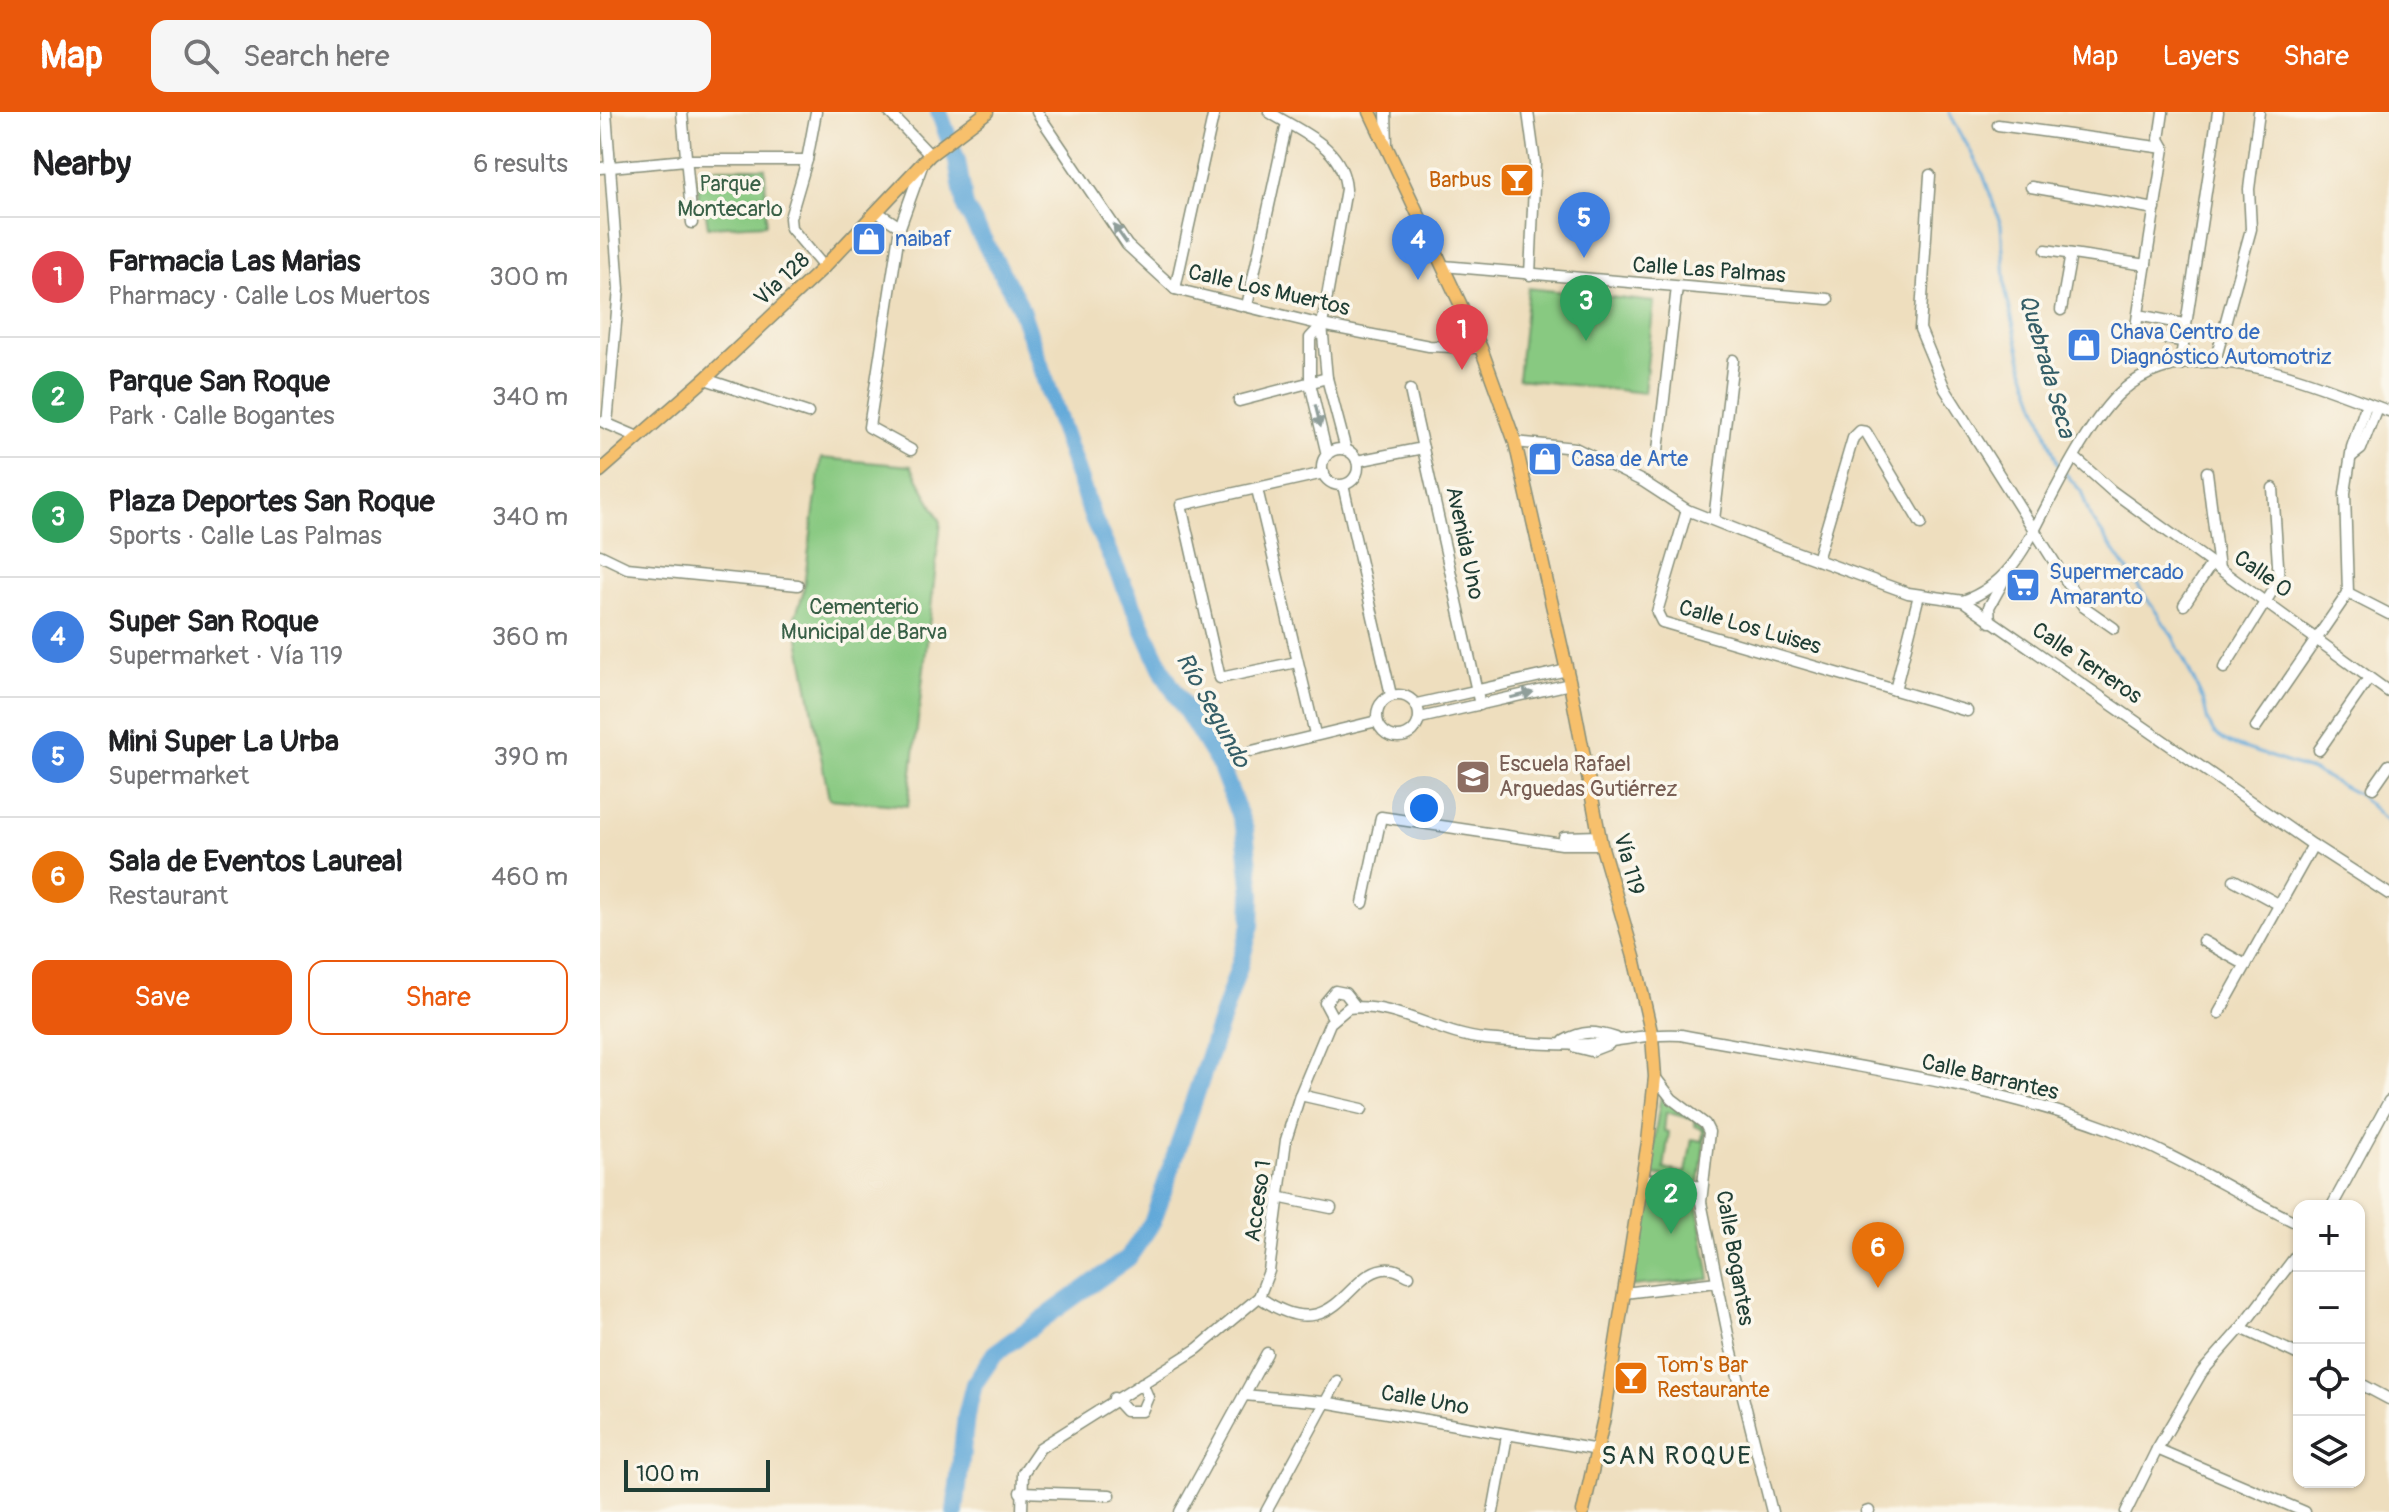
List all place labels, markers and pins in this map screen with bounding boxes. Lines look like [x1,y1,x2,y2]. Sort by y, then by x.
bar icon: Barbus [1498,161,1536,199]
place label: Barbus [1429,166,1491,194]
pin: 5 [1558,192,1610,258]
pin: 4 [1392,214,1444,280]
shop icon: naibaf [850,220,888,258]
place label: naibaf [895,225,952,253]
pin: 3 [1560,275,1612,341]
pin: 1 [1436,304,1488,370]
place label: Chava Centro de Diagnóstico Automotriz [2110,318,2332,371]
shop icon: Chava Centro de Diagnóstico Automotriz [2065,326,2103,364]
shop icon: Casa de Arte [1526,440,1564,478]
place label: Casa de Arte [1571,445,1688,473]
place label: Supermercado Amaranto [2049,558,2184,611]
supermarket icon: Supermercado Amaranto [2004,566,2042,604]
place label: Escuela Rafael Arguedas Gutiérrez [1499,750,1677,803]
school or university icon: Escuela Rafael Arguedas Gutiérrez [1454,758,1492,796]
pin: 2 [1645,1168,1697,1234]
pin: 6 [1852,1222,1904,1288]
place label: Tom's Bar Restaurante [1657,1351,1770,1404]
bar icon: Tom's Bar Restaurante [1612,1359,1650,1397]

